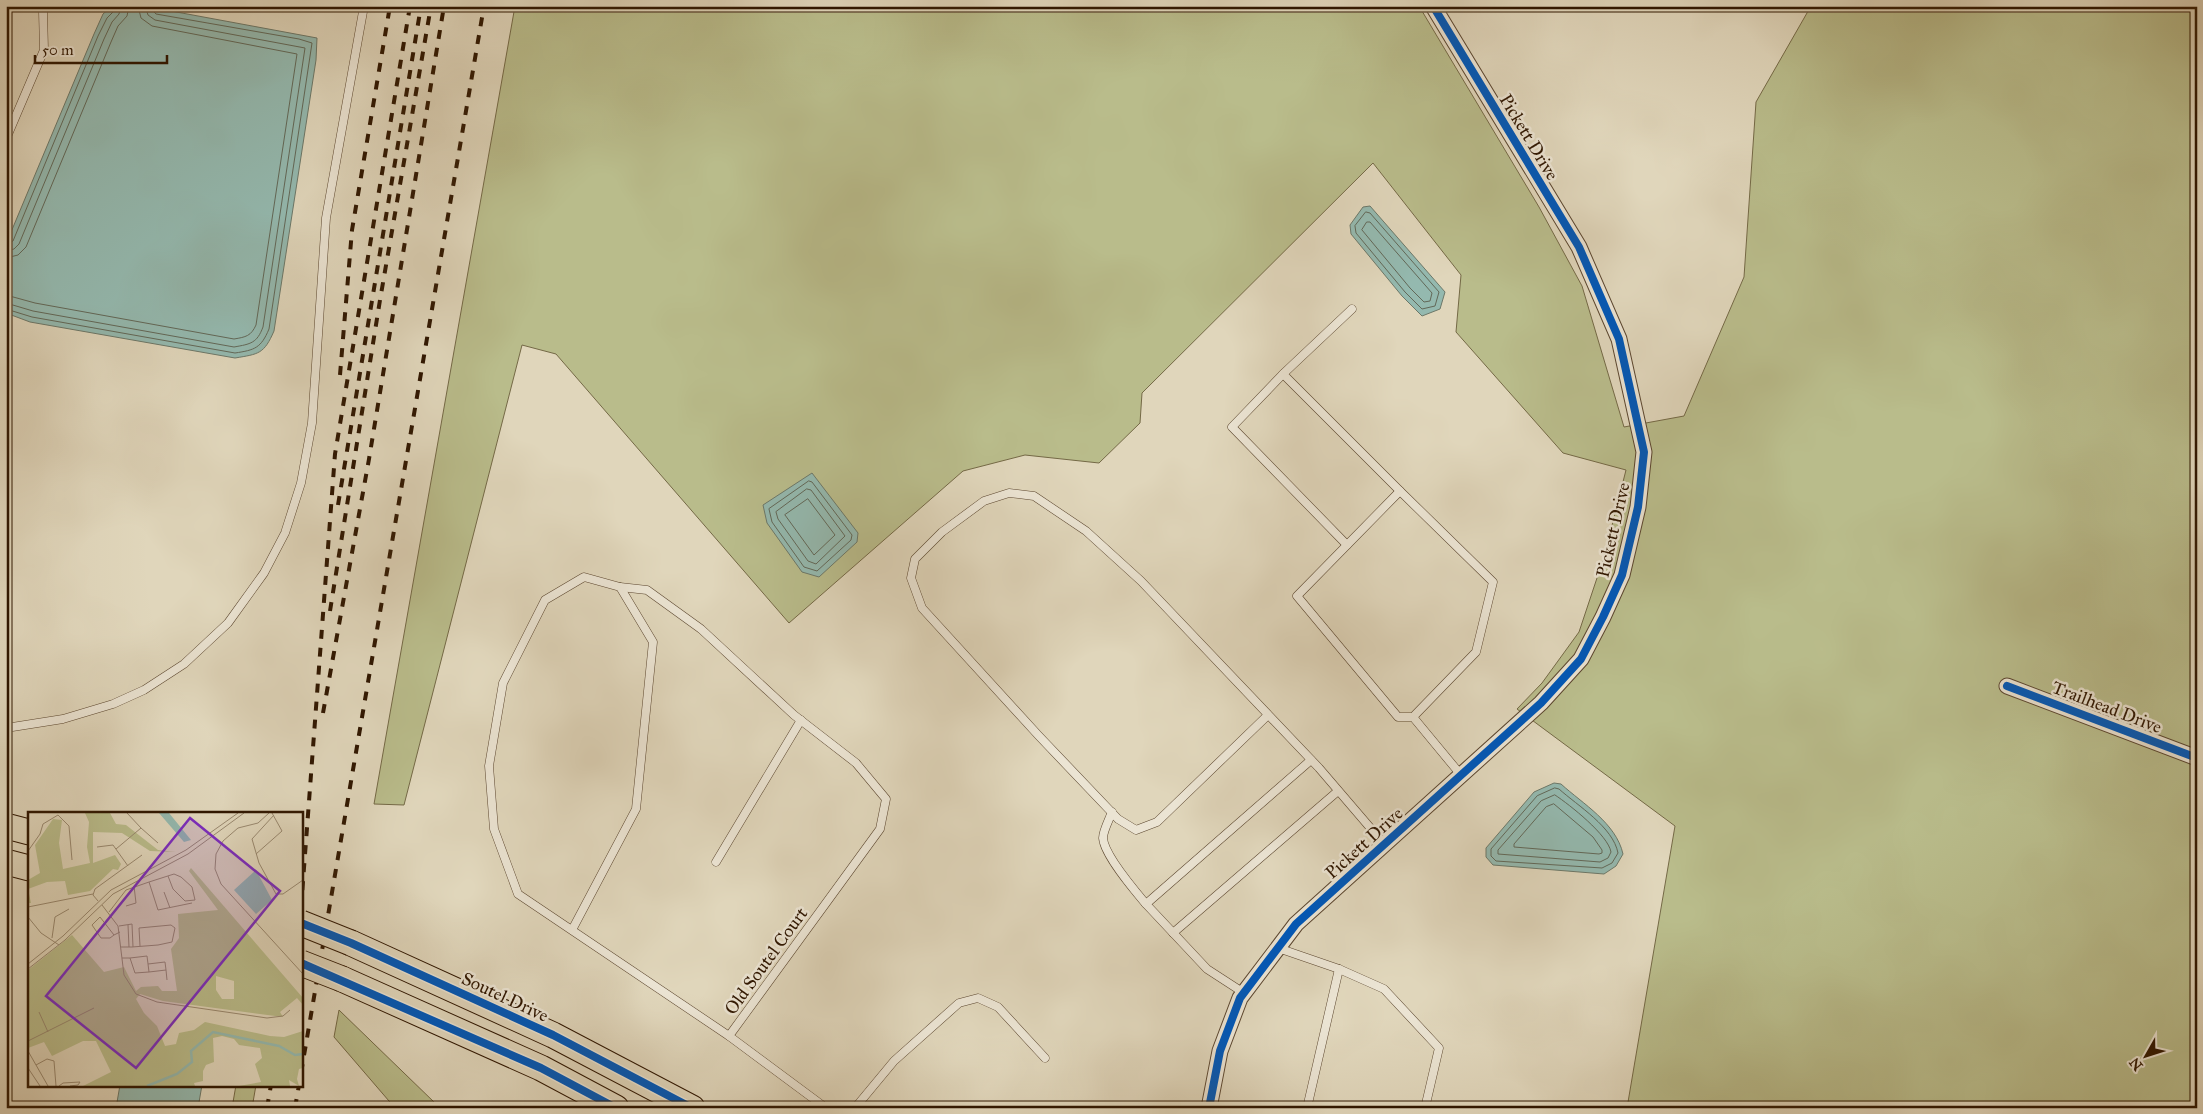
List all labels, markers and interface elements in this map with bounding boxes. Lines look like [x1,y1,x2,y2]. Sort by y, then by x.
scale bar [35,32,168,64]
text: 50 m [42,41,74,59]
street label: Pickett Drive [1495,90,1563,184]
street label: Pickett Drive [1591,480,1635,580]
street label: Trailhead Drive [2049,676,2165,738]
street label: Pickett Drive [1321,802,1407,884]
inset map [28,812,302,1086]
street label: Old Soutel Court [720,902,813,1019]
street label: Soutel Drive [458,967,552,1027]
north arrow [2120,1032,2170,1082]
text: N [2126,1054,2147,1074]

